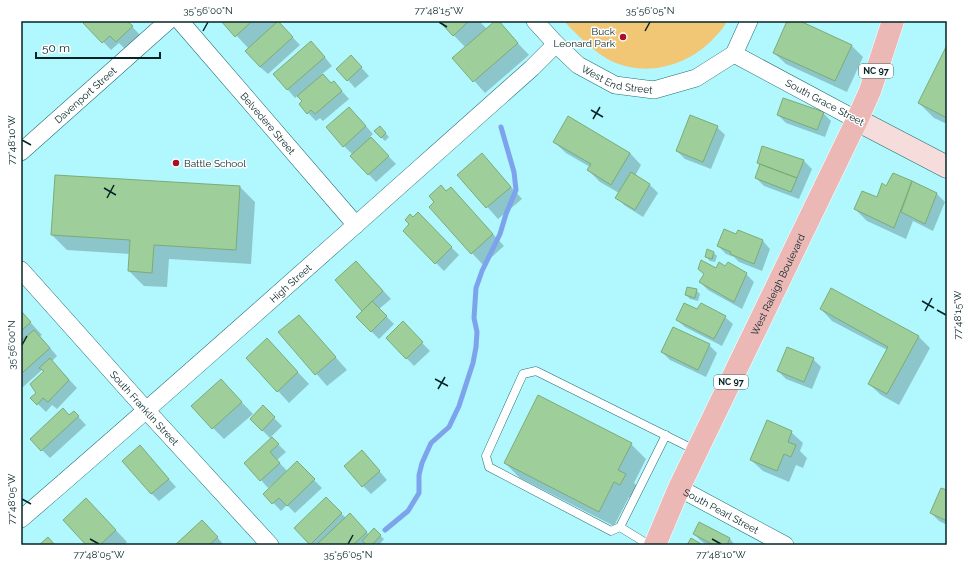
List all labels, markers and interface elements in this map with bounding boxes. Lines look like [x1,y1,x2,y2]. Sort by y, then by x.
text: 35°56'00"N [183,5,233,16]
text: 77°48'15"W [415,5,464,16]
text: 35°56'05"N [626,5,674,16]
place label: Buck Leonard Park [554,26,616,49]
marker: Buck Leonard Park [618,32,628,42]
scale bar [36,34,160,60]
text: 50 m [42,41,70,55]
street label: West End Street [580,63,654,96]
street label: Davenport Street [53,64,119,125]
road number: NC 97 [859,64,893,78]
street label: South Grace Street [784,77,866,128]
street label: Belvedere Street [238,90,298,157]
text: 77°48'10"W [6,115,17,165]
marker: Battle School [171,158,181,168]
place label: Battle School [184,158,246,169]
street label: West Raleigh Boulevard [749,232,807,337]
street label: High Street [268,262,314,305]
text: 77°48'15"W [952,290,963,339]
text: 35°56'00"N [6,320,17,370]
street label: South Franklin Street [108,369,181,448]
road number: NC 97 [714,375,748,389]
text: 77°48'05"W [6,473,17,524]
street label: South Pearl Street [682,487,761,536]
text: 77°48'05"W [74,549,125,560]
text: 35°56'05"N [324,549,372,560]
text: 77°48'10"W [696,549,746,560]

